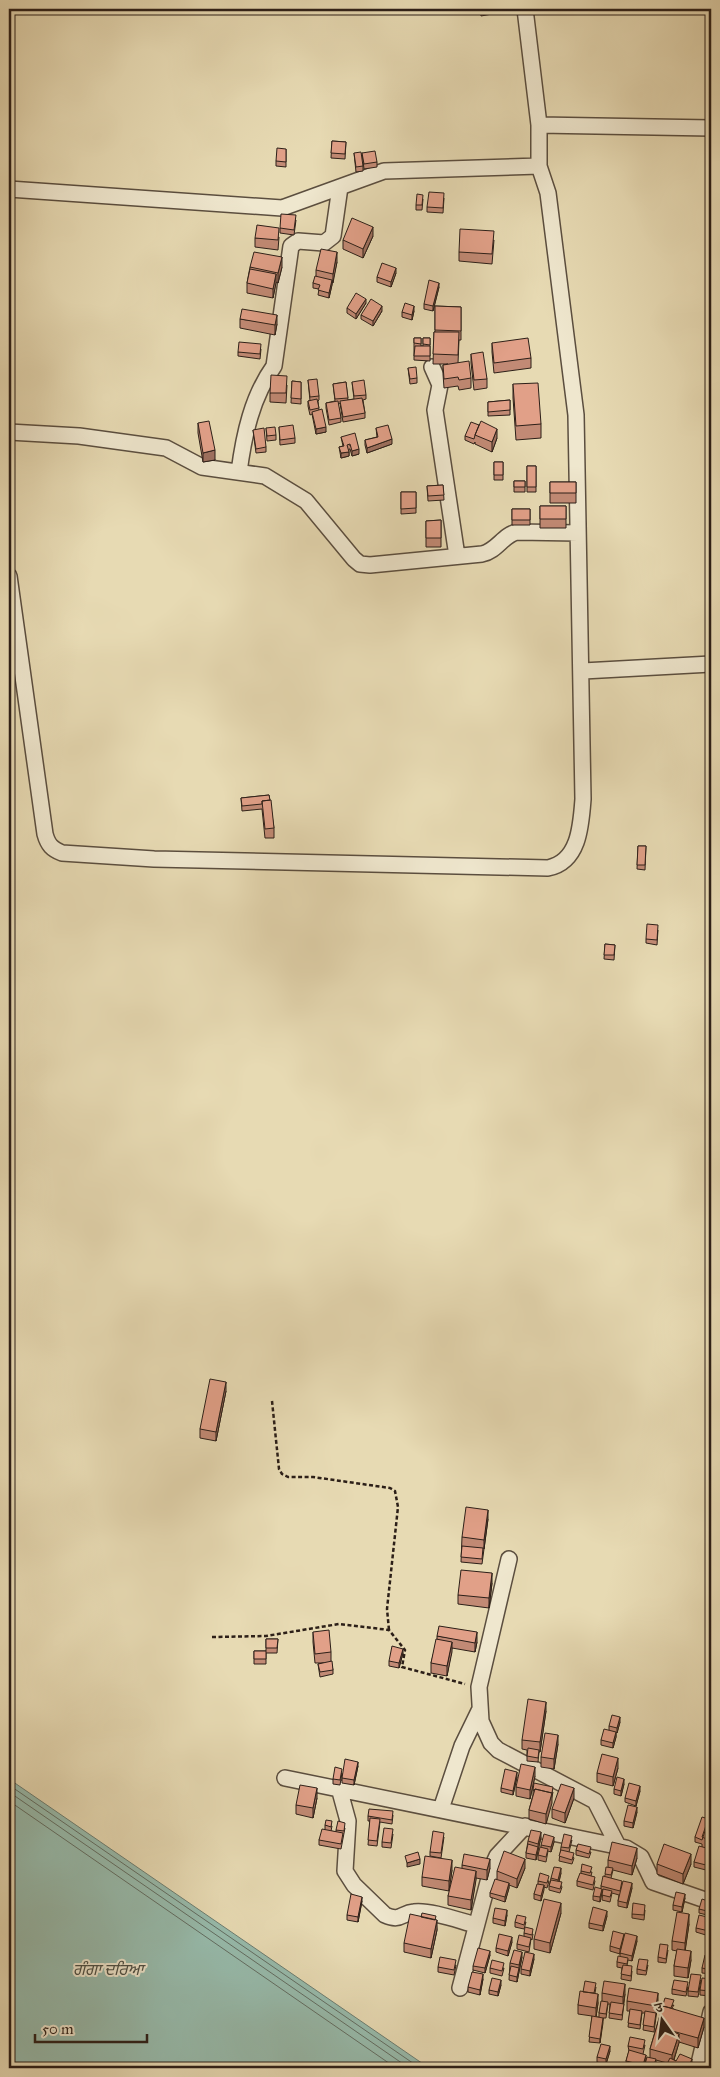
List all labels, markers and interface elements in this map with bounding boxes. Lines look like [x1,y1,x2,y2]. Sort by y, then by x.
water label: ਗੰਗਾ ਦਰਿਆ [73,1960,146,1979]
north arrow [638,1994,688,2044]
text: उ [652,1999,665,2017]
scale bar [35,2012,148,2044]
text: 50 m [42,2020,74,2038]

